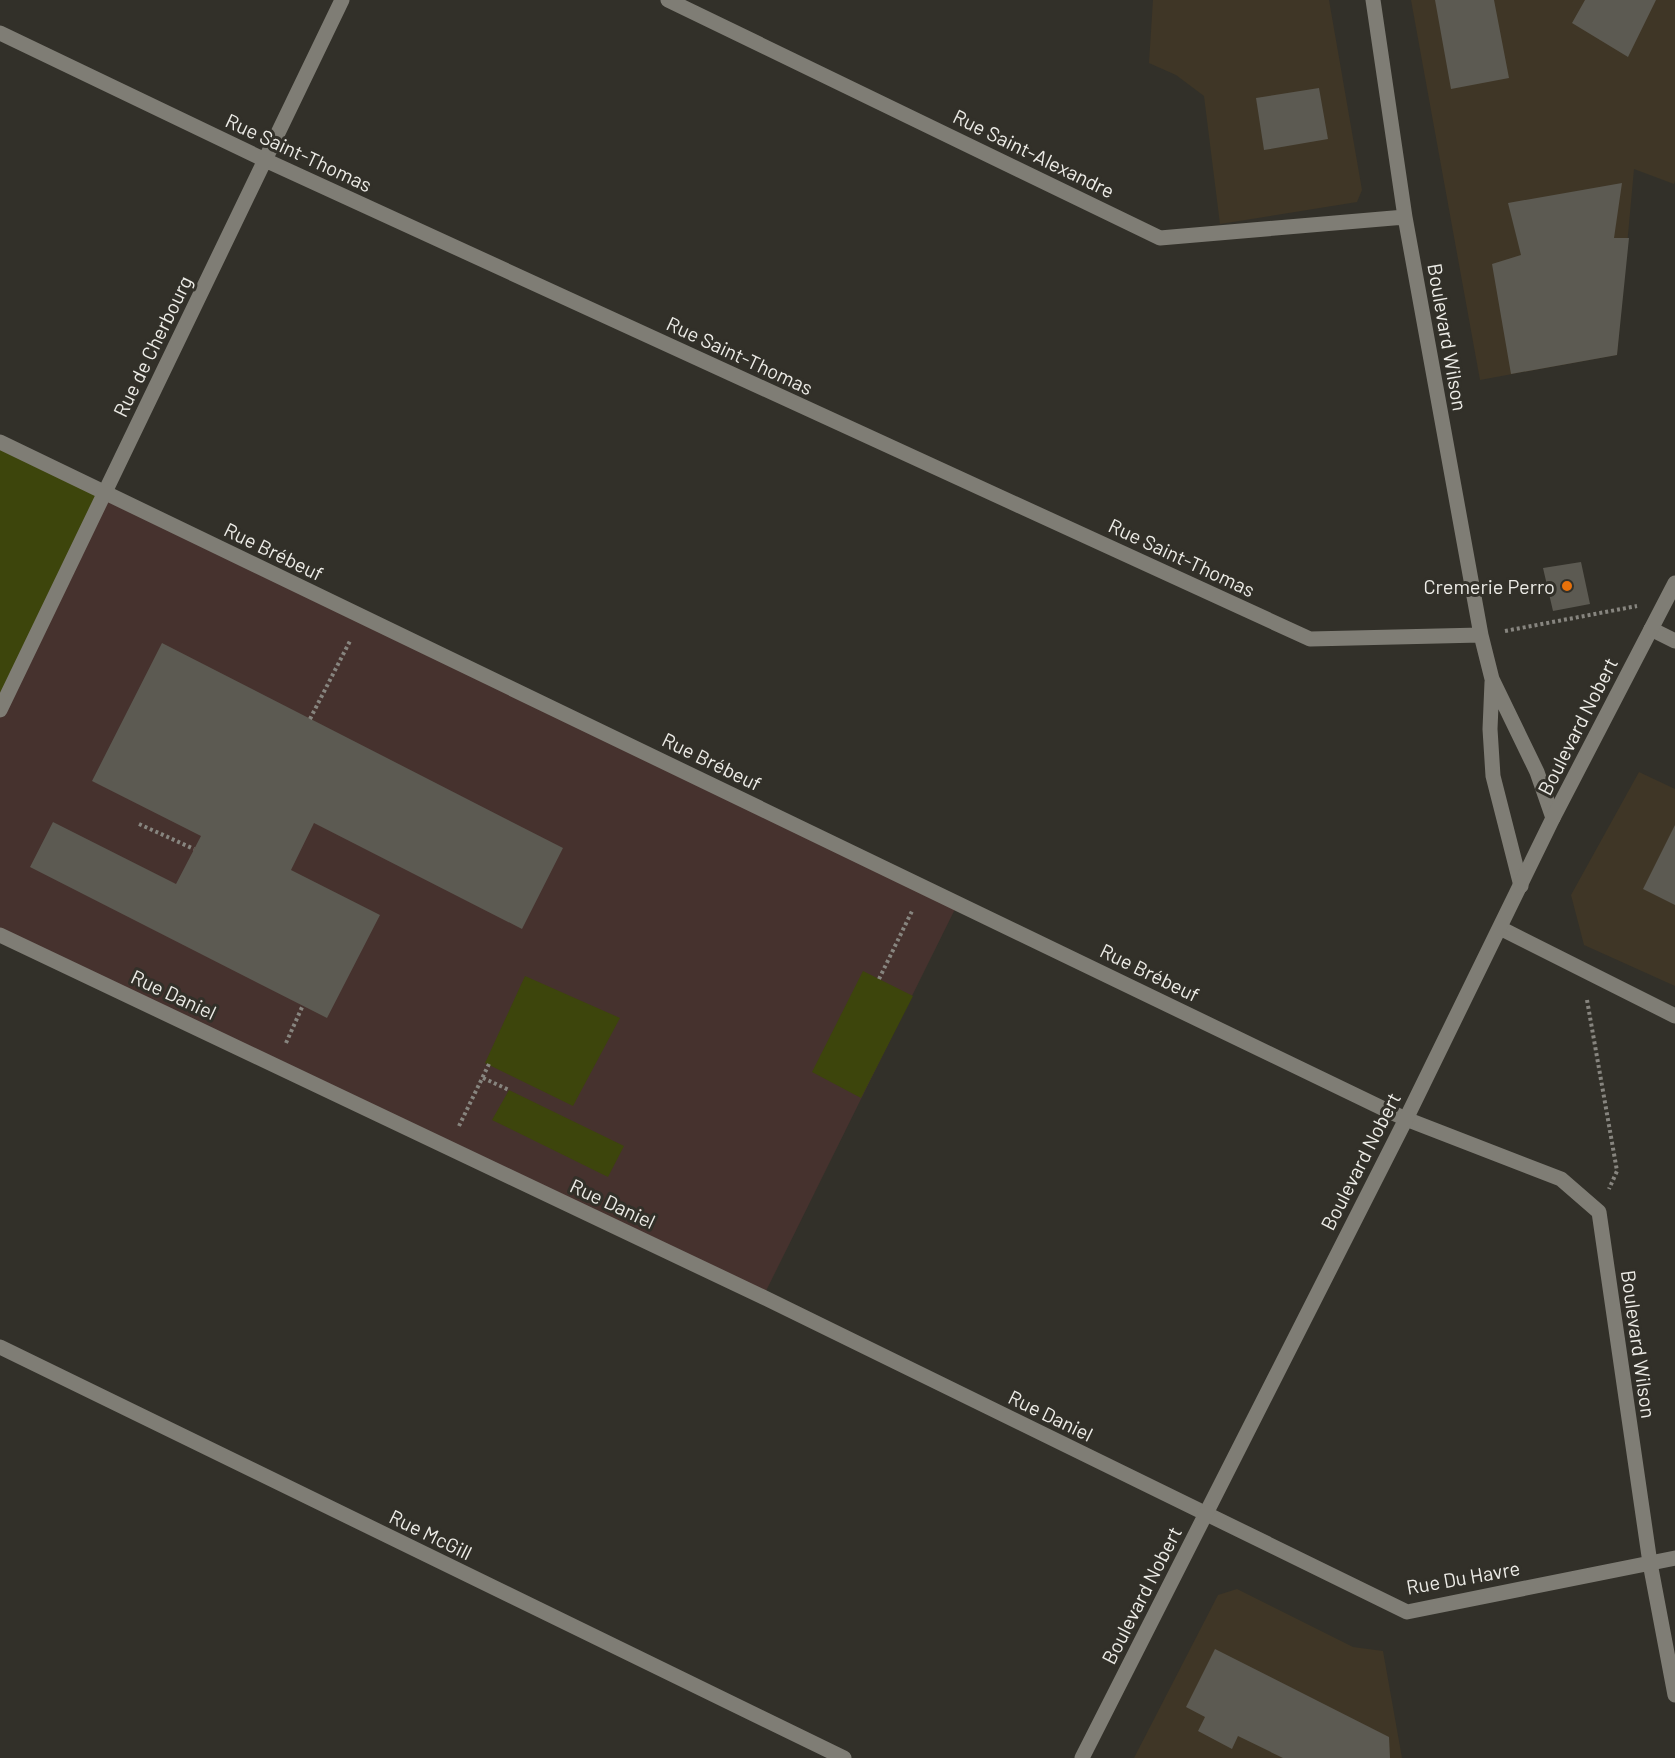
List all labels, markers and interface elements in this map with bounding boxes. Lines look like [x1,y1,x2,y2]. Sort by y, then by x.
street label: Rue Saint-Alexandre [949,104,1119,202]
street label: Rue Saint-Thomas [222,108,376,196]
street label: Boulevard Wilson [1423,261,1473,413]
street label: Rue de Cherbourg [107,272,197,420]
street label: Rue Saint-Thomas [663,311,817,399]
street label: Rue Saint-Thomas [1105,513,1259,601]
street label: Rue Brébeuf [221,517,327,585]
place label: Cremerie Perro [1423,574,1555,598]
marker: Cremerie Perro [1560,579,1574,593]
street label: Boulevard Nobert [1532,653,1622,799]
street label: Rue Brébeuf [659,727,765,795]
street label: Rue Brébeuf [1097,938,1203,1006]
street label: Rue Daniel [128,964,220,1024]
street label: Boulevard Nobert [1315,1088,1405,1234]
street label: Rue Daniel [567,1173,659,1233]
street label: Boulevard Wilson [1617,1268,1661,1420]
street label: Rue Daniel [1005,1384,1097,1446]
street label: Rue McGill [386,1504,476,1564]
street label: Boulevard Nobert [1096,1522,1186,1668]
street label: Rue Du Havre [1404,1555,1522,1599]

